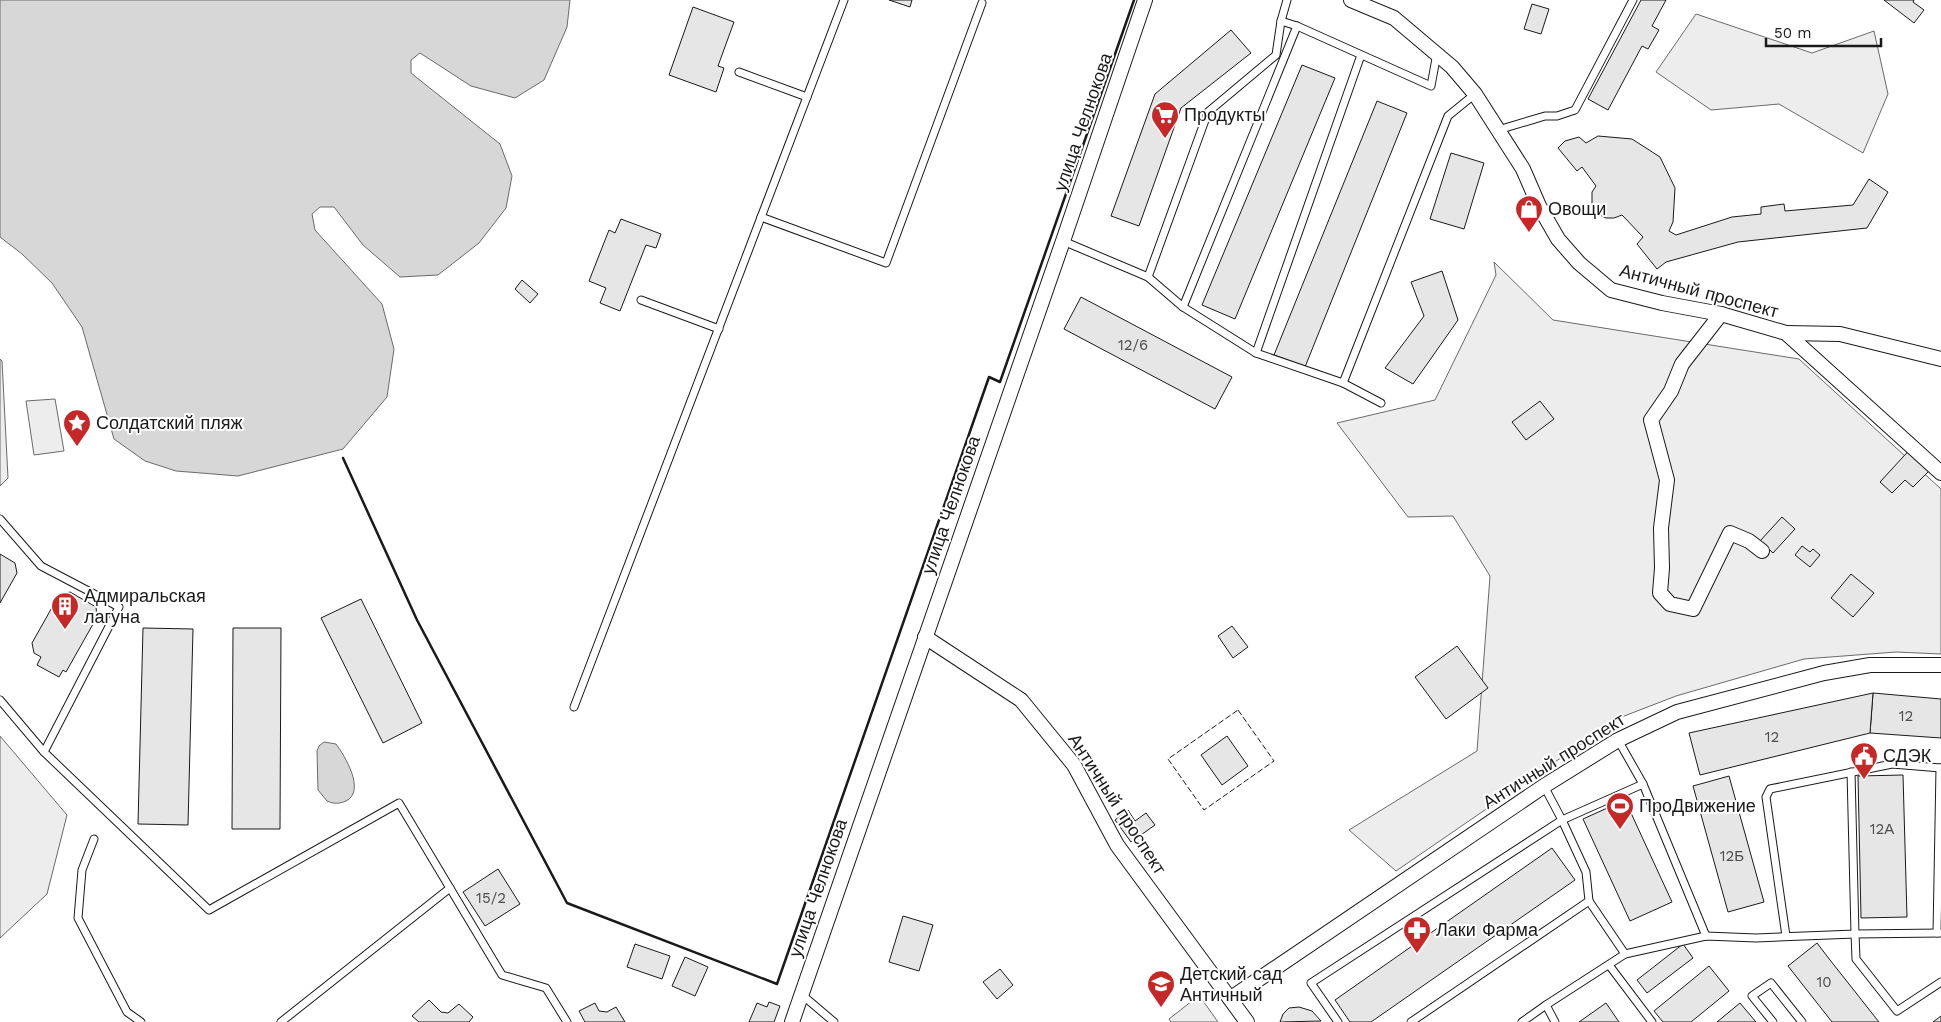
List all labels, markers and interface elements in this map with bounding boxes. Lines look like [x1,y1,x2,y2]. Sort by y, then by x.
scale bar [1766,15,1881,47]
text: 50 m [1774,24,1811,42]
street label: улица Челнокова [1049,49,1116,194]
supermarket icon: Продукты [1150,100,1180,139]
place label: Продукты [1184,104,1265,125]
shop icon: Овощи [1514,194,1544,233]
place label: Овощи [1548,198,1606,219]
street label: Античный проспект [1617,259,1781,322]
house number: 12/6 [1118,336,1148,354]
place icon: Солдатский пляж [62,408,92,447]
place label: Солдатский пляж [96,412,242,433]
street label: улица Челнокова [917,432,984,577]
place label: Адмиральская лагуна [84,585,206,627]
building icon: Адмиральская лагуна [50,591,80,630]
house number: 12 [1899,707,1913,725]
street label: Античный проспект [1479,708,1629,813]
house number: 12 [1765,728,1779,746]
street label: Античный проспект [1064,729,1171,878]
public building icon: СДЭК [1849,741,1879,780]
place label: СДЭК [1883,745,1932,766]
sports icon: ПроДвижение [1605,791,1635,830]
place label: ПроДвижение [1639,795,1756,816]
street label: улица Челнокова [784,815,851,960]
house number: 12А [1870,820,1894,838]
house number: 12Б [1720,847,1744,865]
house number: 15/2 [476,889,506,907]
pharmacy icon: Лаки Фарма [1402,915,1432,954]
place label: Лаки Фарма [1436,919,1539,940]
place label: Детский сад Античный [1180,963,1283,1005]
school or university icon: Детский сад Античный [1146,969,1176,1008]
house number: 10 [1816,973,1832,991]

